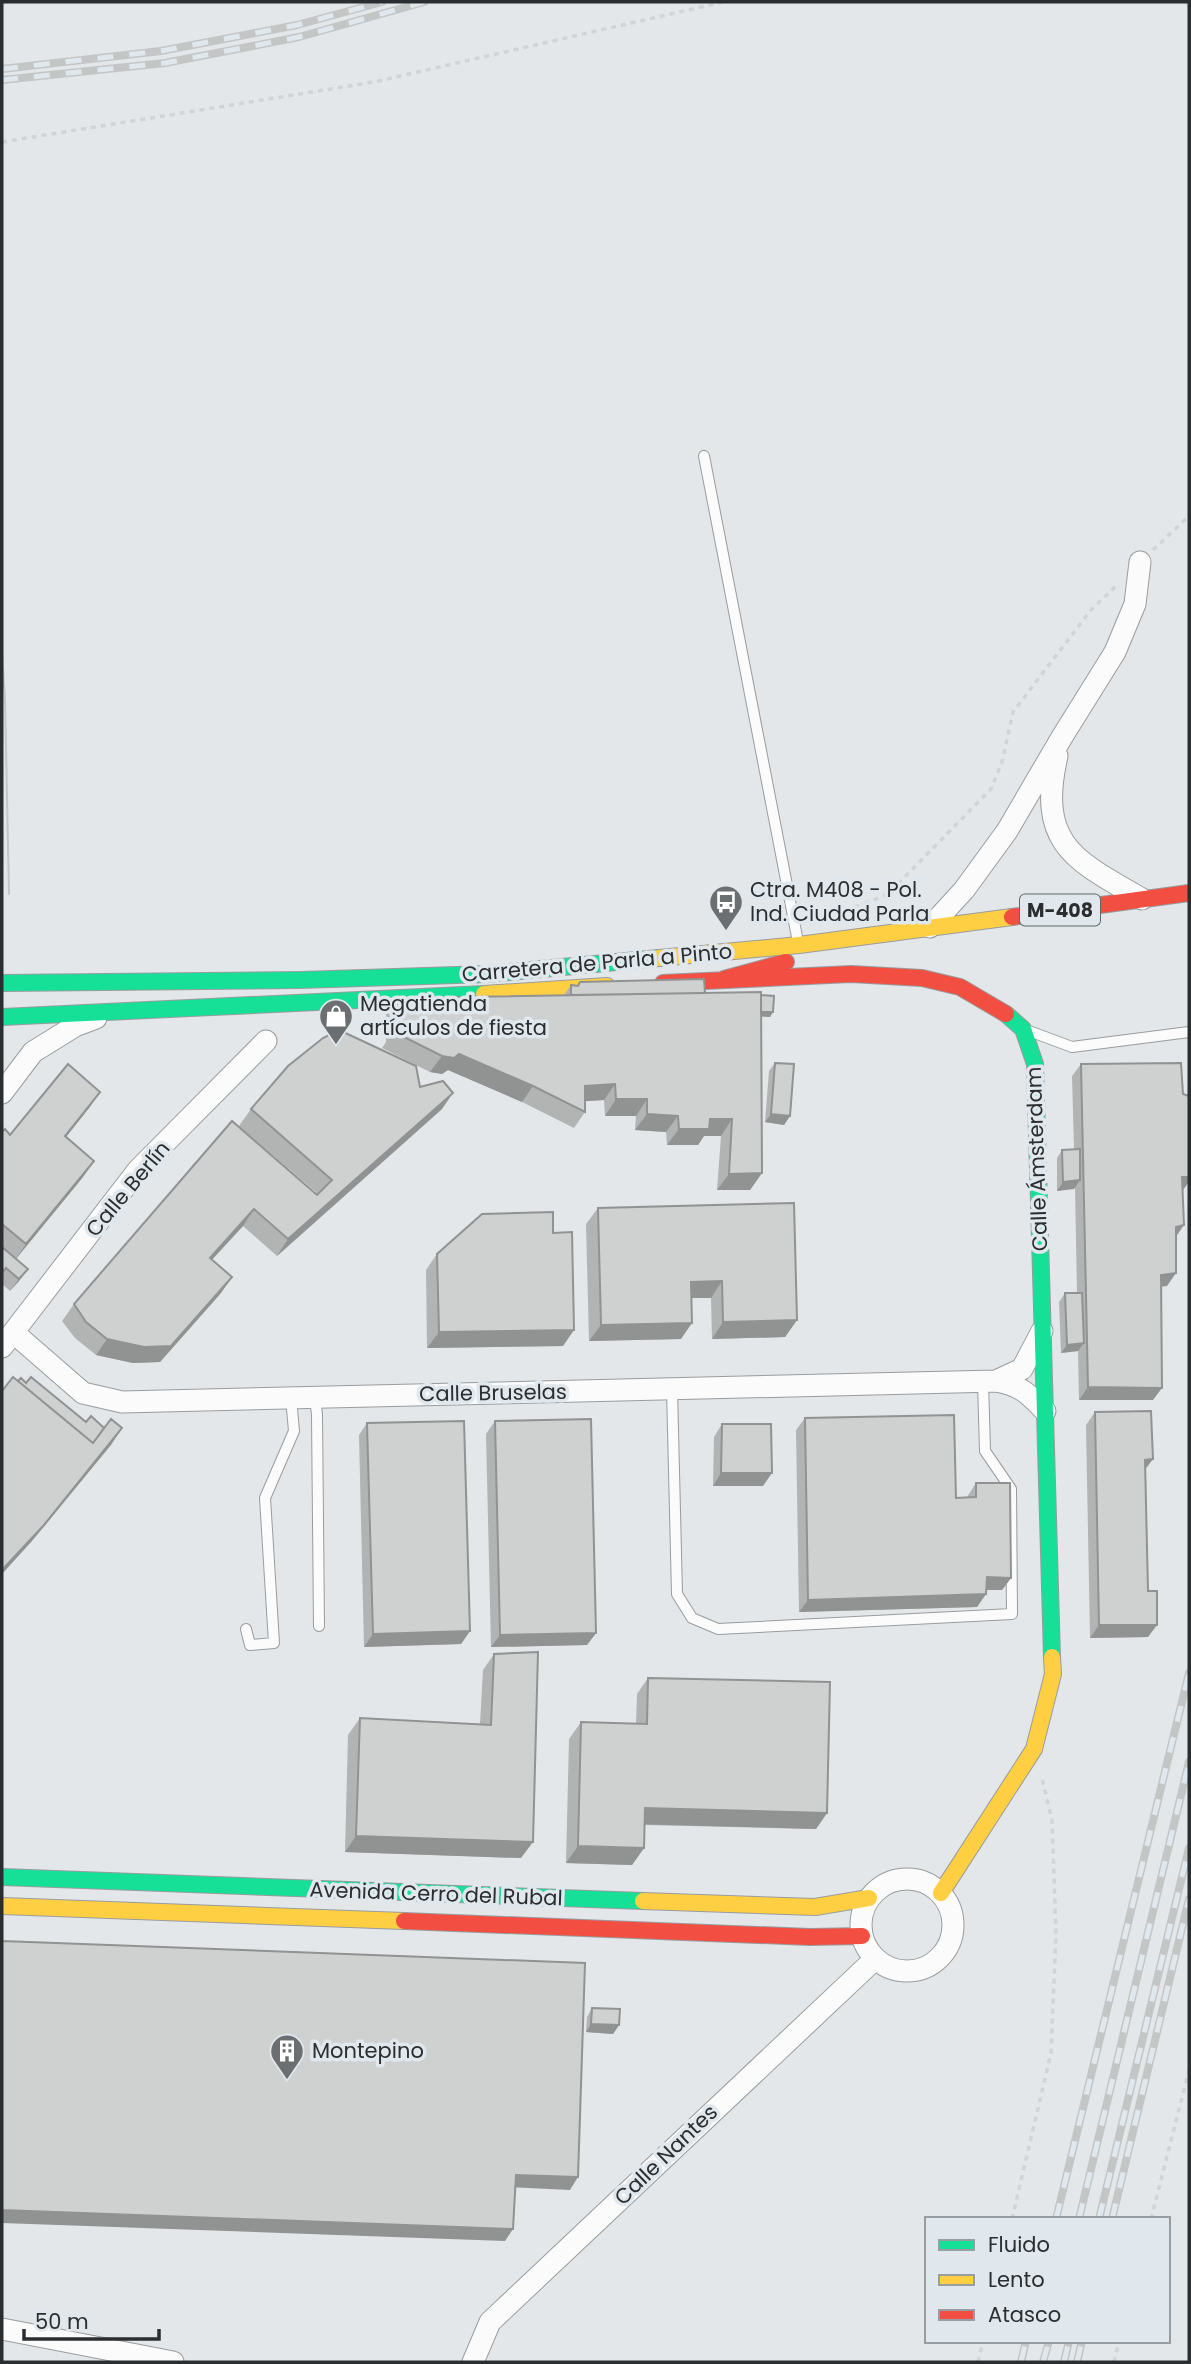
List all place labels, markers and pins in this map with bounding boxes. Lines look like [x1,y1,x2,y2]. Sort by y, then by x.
place label: Ctra. M408 - Pol. Ind. Ciudad Parla [750,875,929,928]
bus stop icon: Ctra. M408 - Pol. Ind. Ciudad Parla [707,883,745,932]
place label: Megatienda artículos de fiesta [360,989,547,1042]
shop icon: Megatienda artículos de fiesta [317,997,355,1046]
building icon: Montepino [268,2032,306,2081]
place label: Montepino [312,2036,424,2065]

